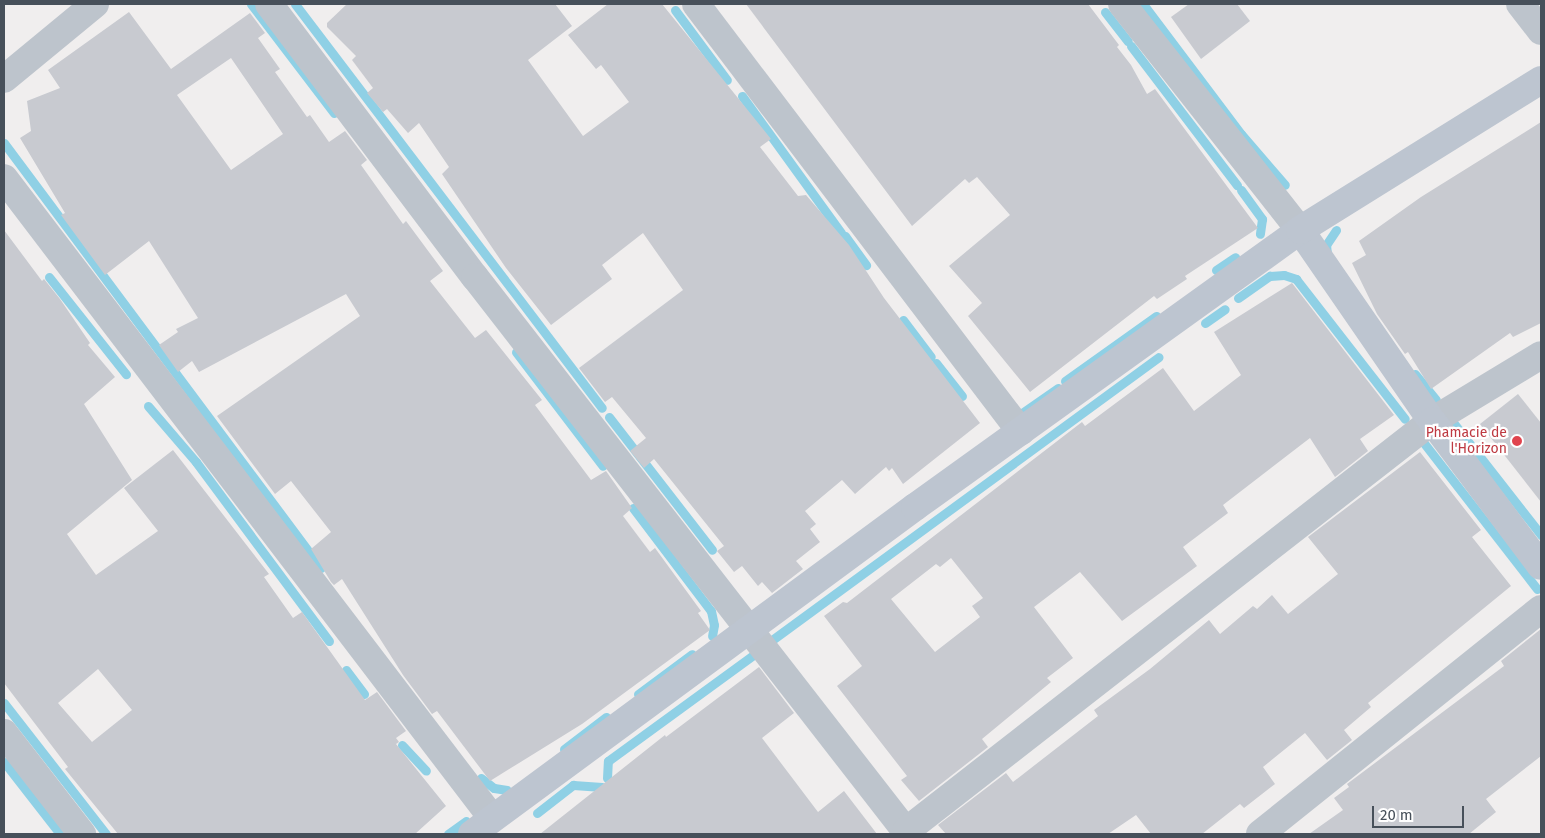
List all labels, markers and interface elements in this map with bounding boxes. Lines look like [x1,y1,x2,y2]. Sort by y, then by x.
place label: Phamacie de l'Horizon [1426,425,1507,458]
marker: Phamacie de l'Horizon [1511,435,1523,447]
scale bar [1375,796,1468,828]
text: 20 m [1380,806,1413,824]

